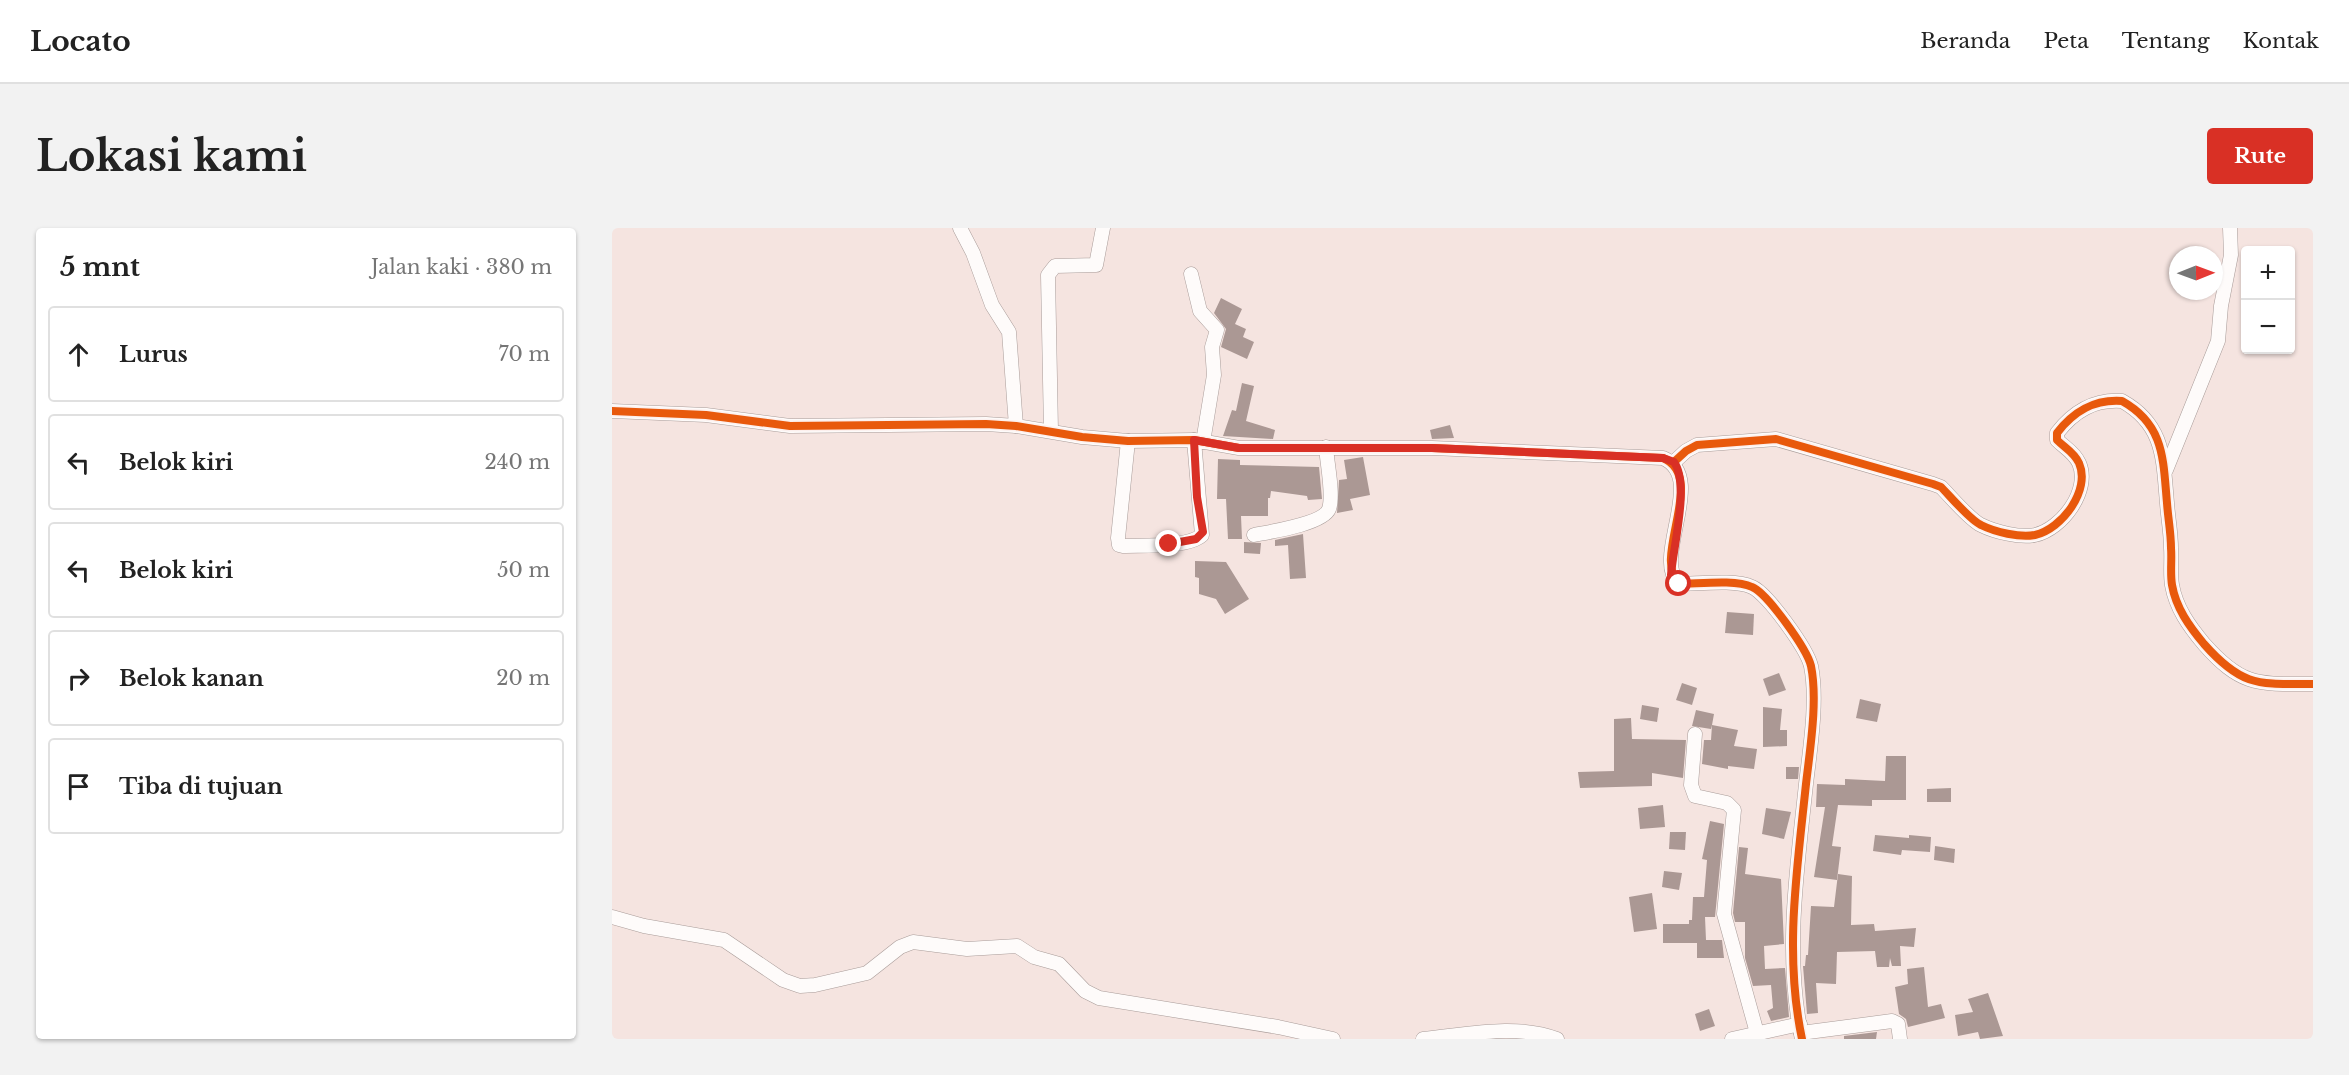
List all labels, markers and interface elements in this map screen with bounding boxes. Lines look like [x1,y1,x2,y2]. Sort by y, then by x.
text: Locato [30,24,131,59]
text: Beranda [1920,28,2010,54]
text: Peta [2043,28,2089,54]
text: Tentang [2122,28,2210,54]
text: Kontak [2243,28,2319,54]
button: Rute [2207,128,2313,184]
text: Lokasi kami [36,130,307,182]
north arrow [2169,246,2223,300]
map controls [2241,246,2295,354]
button: + [2241,246,2295,300]
text: 5 mnt [60,251,140,283]
text: Jalan kaki · 380 m [371,255,552,279]
button: − [2241,300,2295,354]
icon: ahead [62,338,95,371]
text: Lurus [119,341,188,368]
text: 70 m [498,342,550,366]
icon: left [62,446,95,479]
text: Belok kiri [119,449,233,476]
text: 240 m [485,450,550,474]
route end [1155,530,1181,556]
icon: left [62,554,95,587]
text: Belok kiri [119,557,233,584]
text: 50 m [497,558,550,582]
route start [1665,570,1691,596]
icon: right [62,662,95,695]
text: Belok kanan [119,665,264,692]
text: 20 m [496,666,550,690]
icon: arrive [62,770,95,803]
text: Tiba di tujuan [119,773,283,800]

